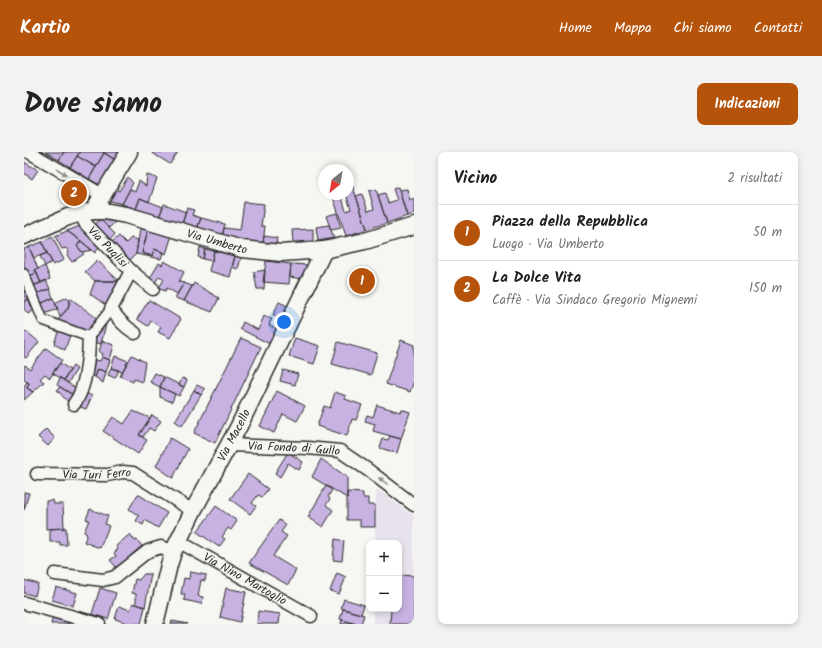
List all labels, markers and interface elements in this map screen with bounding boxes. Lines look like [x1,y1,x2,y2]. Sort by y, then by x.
text: Kartio [20,13,70,43]
text: Home [559,17,592,39]
text: Mappa [614,17,651,39]
text: Chi siamo [673,17,732,39]
text: Contatti [754,17,802,39]
text: Dove siamo [24,82,162,127]
button: Indicazioni [697,83,798,125]
north arrow [318,164,354,200]
text: Vicino [454,165,497,192]
one-way arrow [56,168,68,175]
text: 2 risultati [728,168,782,189]
pin: 2 [61,178,87,208]
text: Piazza della Repubblica [492,210,648,234]
street label: Via Puglisi [83,222,133,273]
text: 1 [465,222,469,243]
text: 50 m [753,222,782,243]
street label: Via Umberto [185,224,248,259]
text: Luogo · Via Umberto [492,234,604,255]
pin: 1 [349,266,375,296]
text: La Dolce Vita [492,266,581,290]
text: 2 [463,278,471,299]
text: 150 m [749,278,782,299]
text: Caffè · Via Sindaco Gregorio Mignemi [492,290,697,311]
your location [274,312,294,332]
street label: Via Macello [212,406,255,465]
street label: Via Fondo di Gullo [248,436,341,460]
street label: Via Turi Ferro [63,462,132,484]
one-way arrow [377,477,388,485]
map controls [366,540,402,612]
button: + [366,540,402,576]
street label: Via Nino Martoglio [200,548,290,610]
button: − [366,576,402,612]

